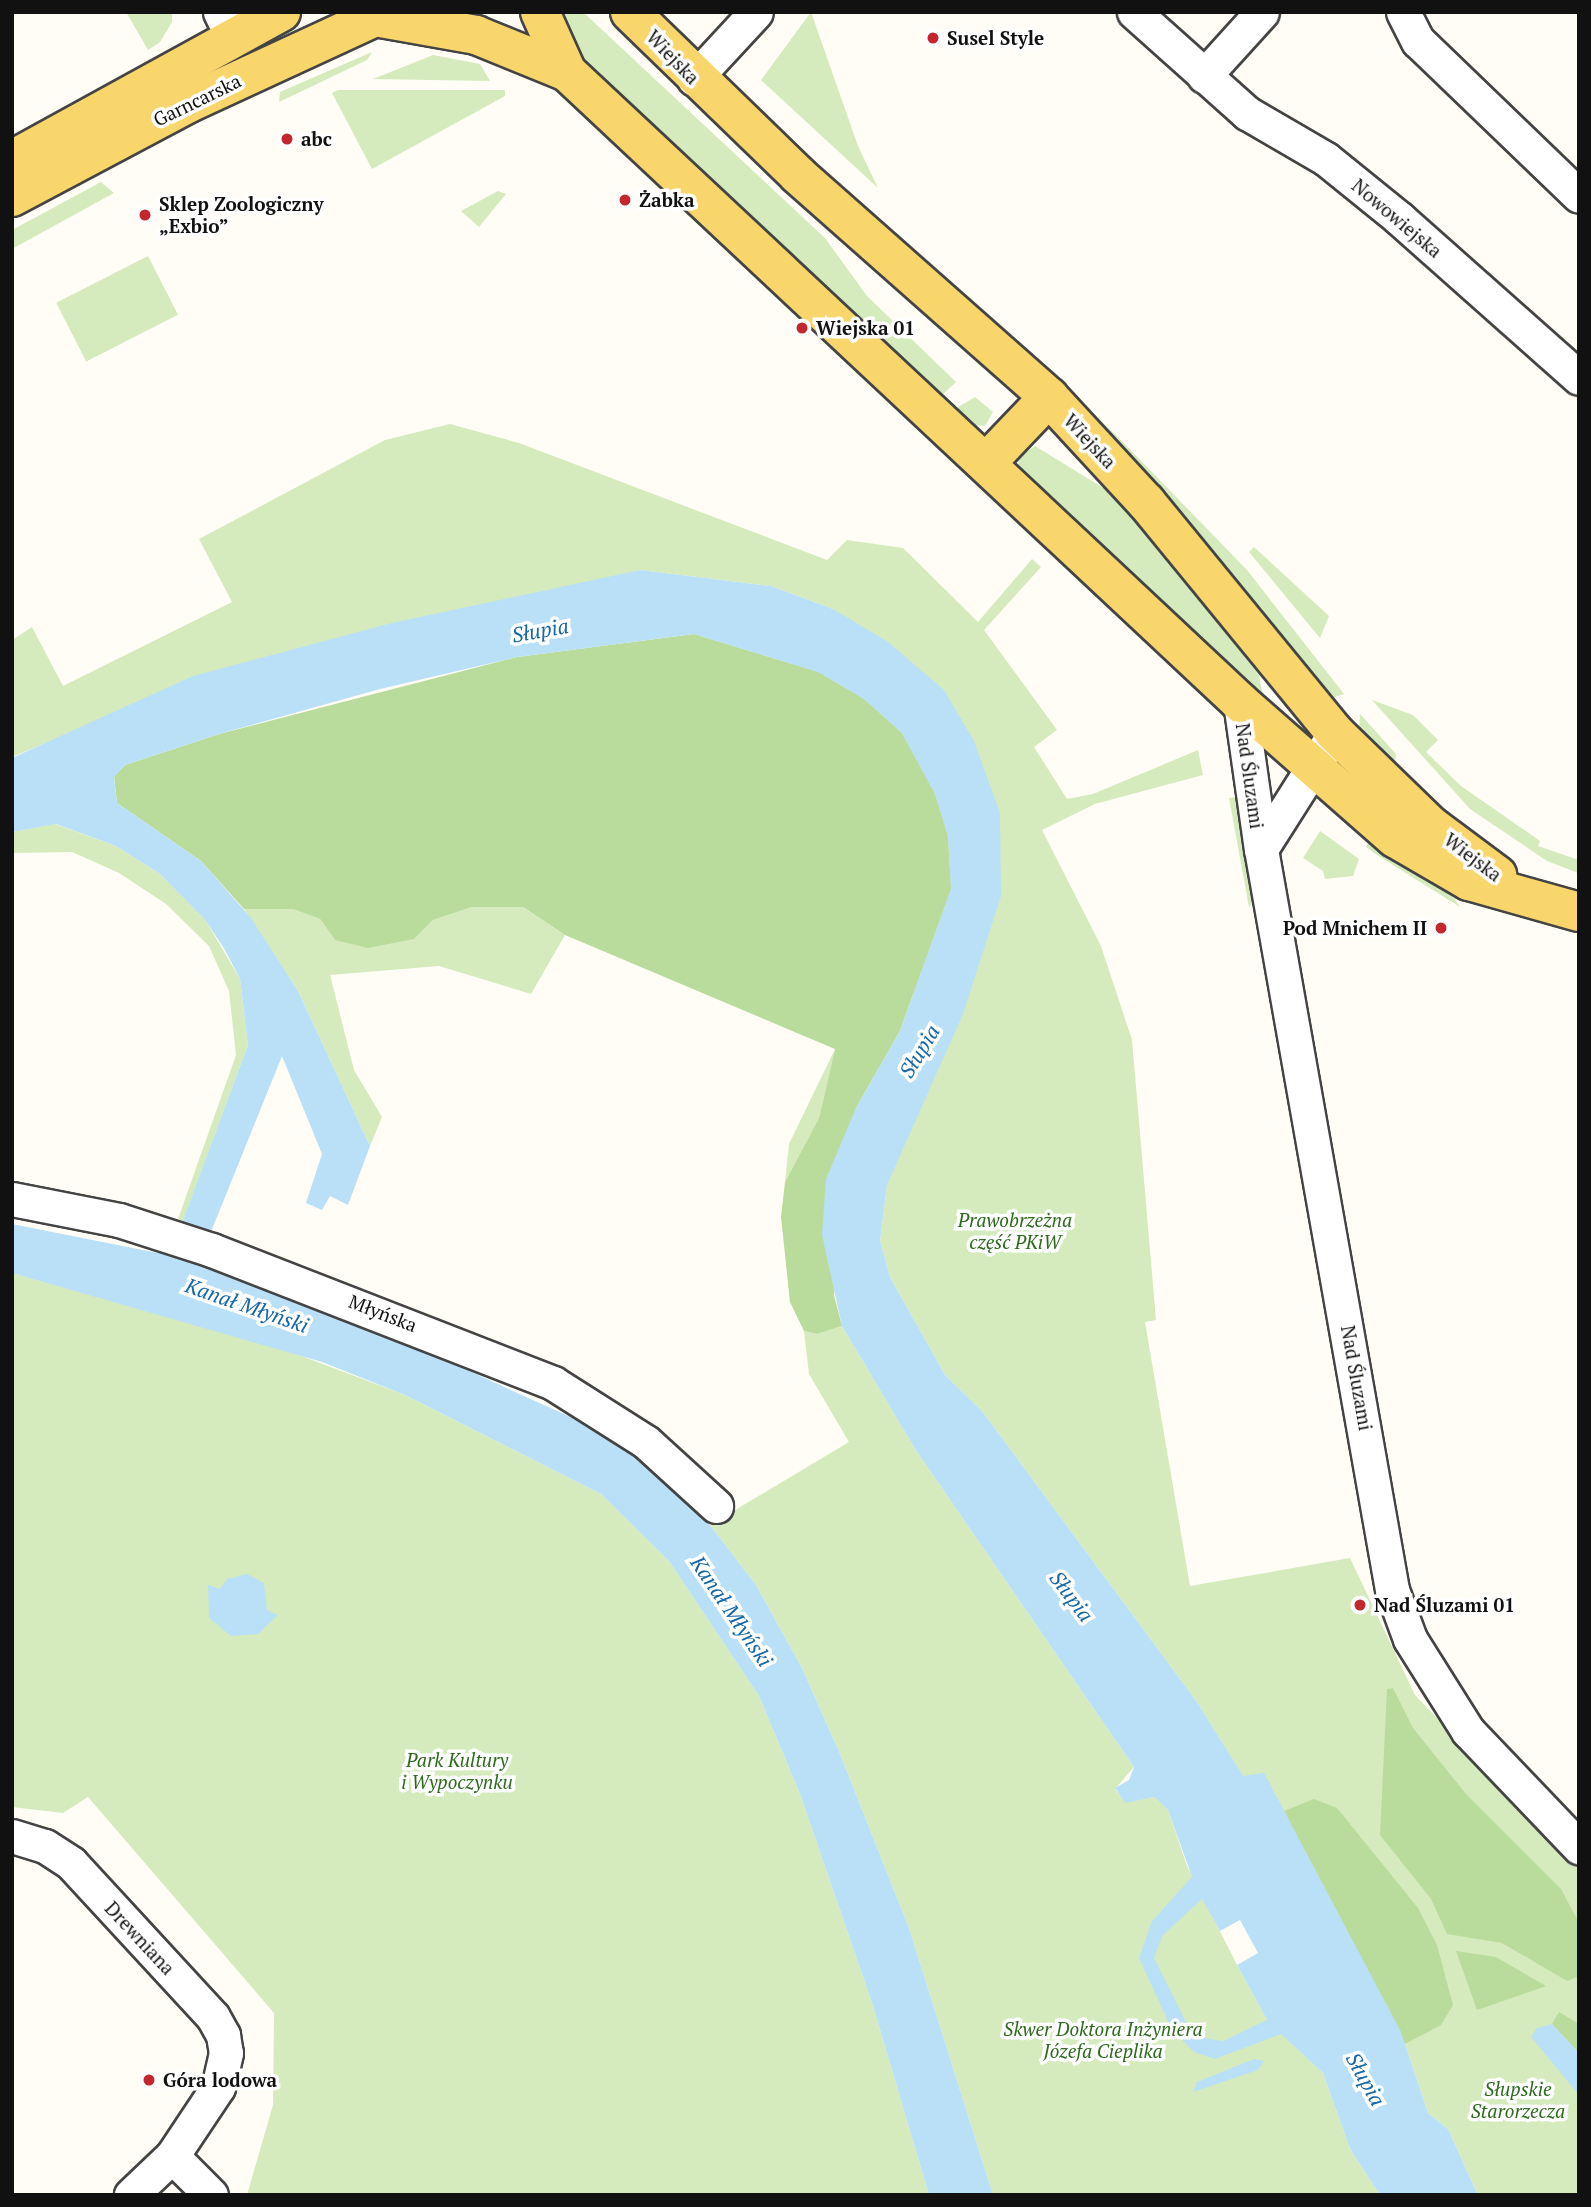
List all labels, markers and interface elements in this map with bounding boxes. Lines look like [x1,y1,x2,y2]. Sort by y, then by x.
street label: Wiejska [642,25,704,89]
place label: Susel Style [947,27,1044,49]
marker: Susel Style [925,30,941,46]
street label: Garncarska [149,69,245,131]
place label: abc [301,128,332,150]
marker: abc [279,131,295,147]
street label: Nowowiejska [1347,174,1447,262]
place label: Żabka [639,189,694,211]
marker: Żabka [617,192,633,208]
place label: Sklep Zoologiczny „Exbio” [159,193,324,237]
marker: Sklep Zoologiczny „Exbio” [137,207,153,223]
place label: Wiejska 01 [816,317,915,339]
marker: Wiejska 01 [794,320,810,336]
street label: Wiejska [1059,409,1121,473]
water label: Słupia [510,613,570,647]
street label: Nad Śluzami [1231,722,1269,830]
street label: Wiejska [1440,828,1506,886]
place label: Pod Mnichem II [1283,917,1427,939]
marker: Pod Mnichem II [1433,920,1449,936]
water label: Słupia [893,1020,945,1082]
park label: Prawobrzeżna część PKiW [958,1209,1072,1253]
water label: Kanał Młyński [182,1272,312,1338]
street label: Młyńska [346,1290,420,1336]
street label: Nad Śluzami [1337,1324,1377,1432]
water label: Kanał Młyński [686,1551,778,1671]
water label: Słupia [1045,1566,1099,1626]
place label: Nad Śluzami 01 [1374,1594,1515,1616]
marker: Nad Śluzami 01 [1352,1597,1368,1613]
park label: Park Kultury i Wypoczynku [401,1749,513,1793]
street label: Drewniana [100,1897,180,1979]
park label: Skwer Doktora Inżyniera Józefa Cieplika [1003,2018,1203,2062]
water label: Słupia [1341,2048,1391,2110]
place label: Góra lodowa [163,2069,277,2091]
marker: Góra lodowa [141,2072,157,2088]
park label: Słupskie Starorzecza [1471,2078,1565,2122]

